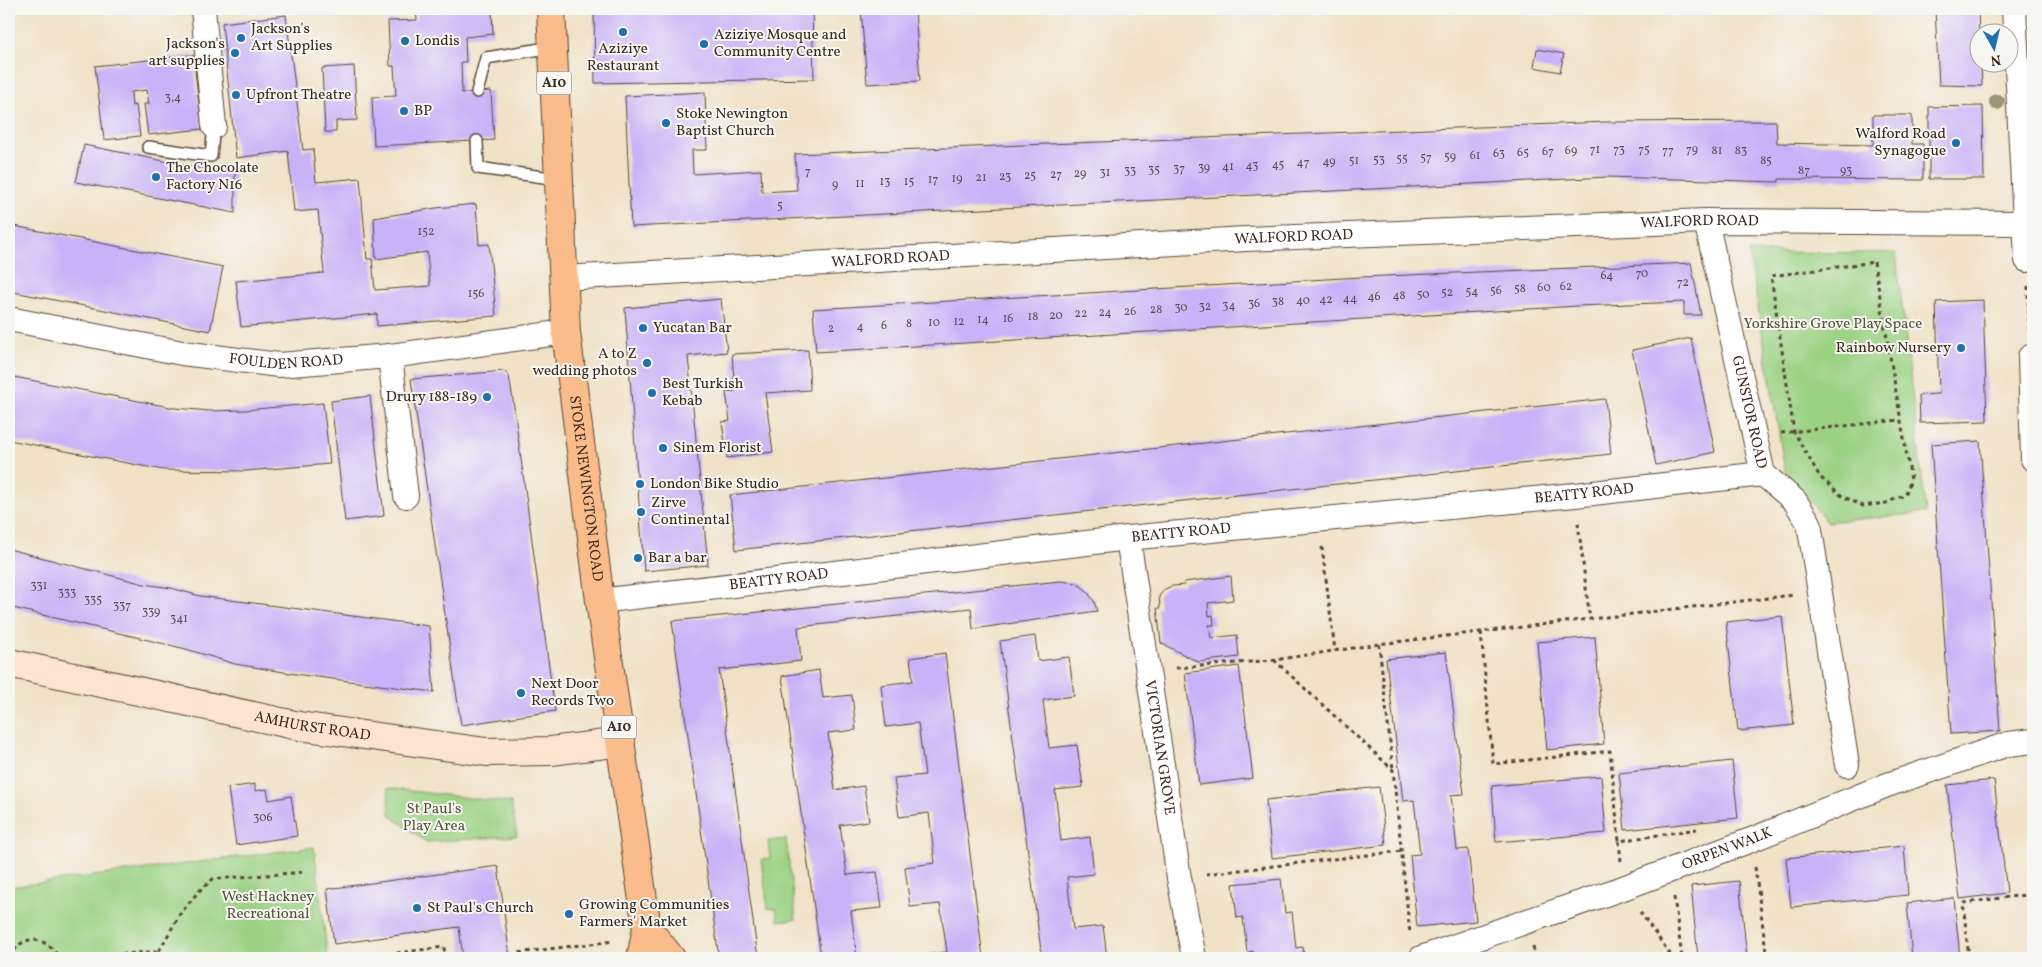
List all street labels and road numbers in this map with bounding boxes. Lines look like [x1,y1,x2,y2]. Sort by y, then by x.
road number: A10 [536,72,572,95]
street label: WALFORD ROAD [1640,210,1759,234]
street label: WALFORD ROAD [1234,224,1354,250]
street label: WALFORD ROAD [831,245,950,273]
street label: FOULDEN ROAD [228,348,344,376]
street label: GUNSTOR ROAD [1726,354,1772,471]
street label: STOKE NEWINGTON ROAD [564,394,608,583]
street label: BEATTY ROAD [1533,478,1635,509]
street label: BEATTY ROAD [1130,518,1232,548]
street label: BEATTY ROAD [728,563,830,596]
street label: VICTORIAN GROVE [1139,679,1180,817]
street label: AMHURST ROAD [252,706,372,746]
road number: A10 [602,716,636,739]
street label: ORPEN WALK [1679,822,1776,876]

